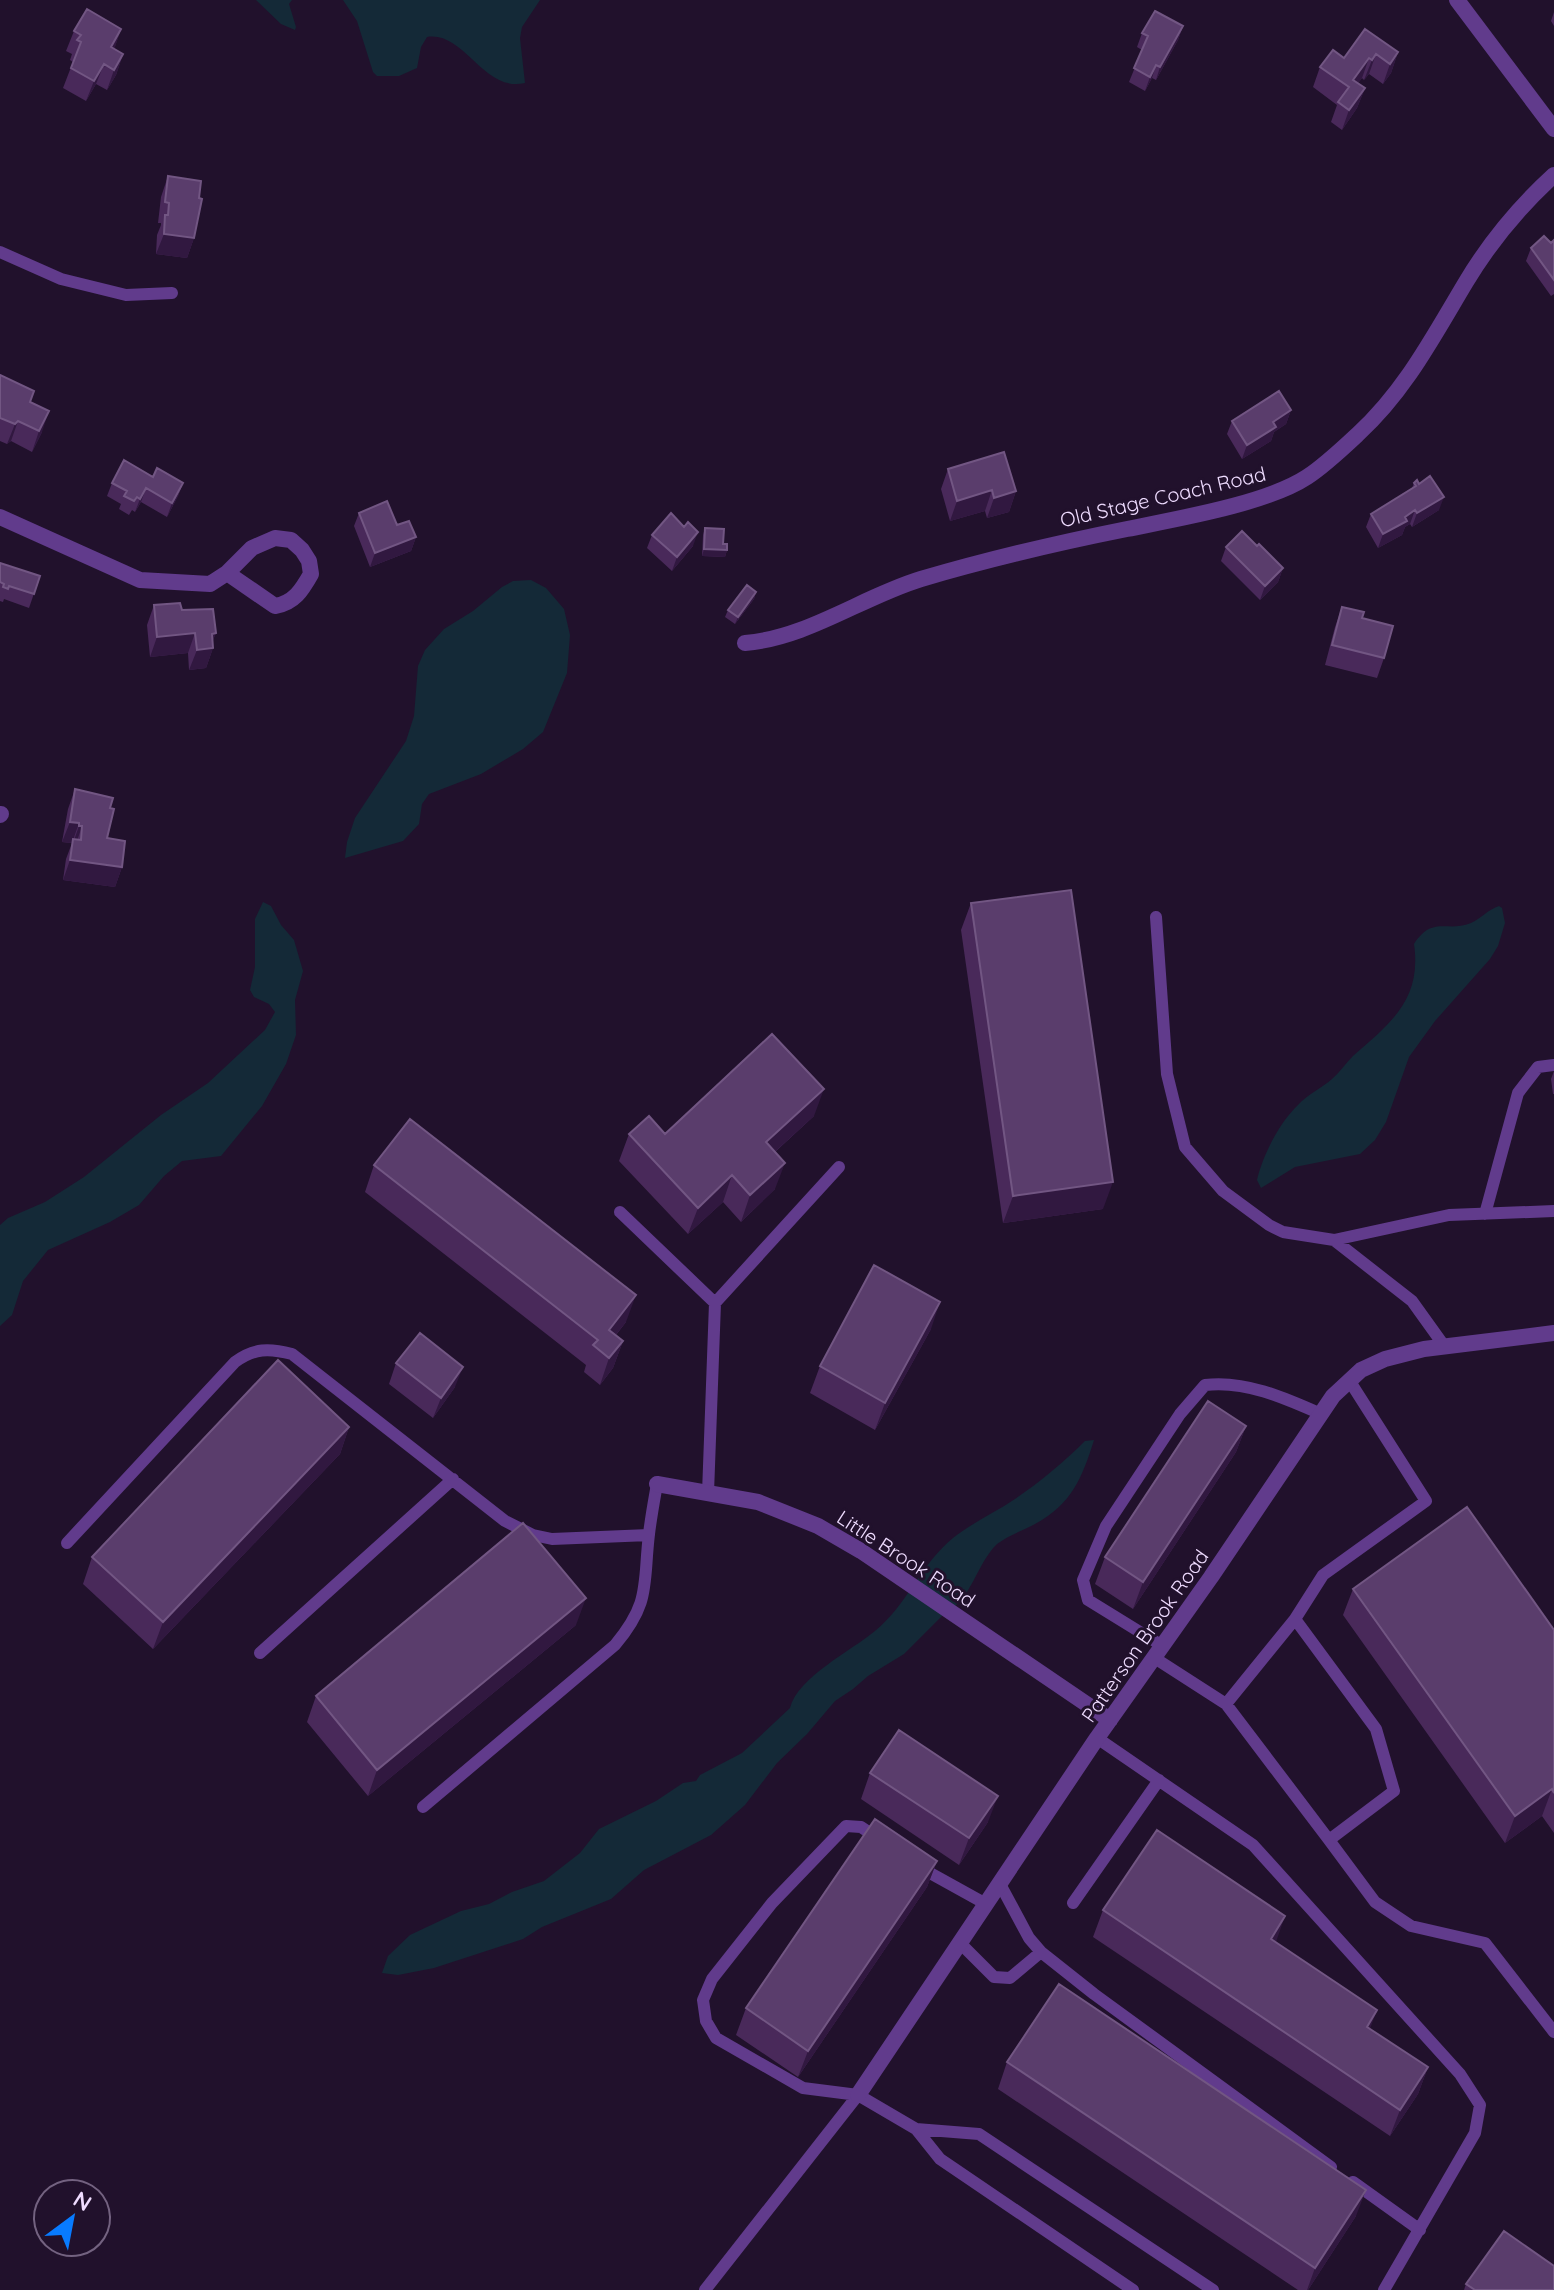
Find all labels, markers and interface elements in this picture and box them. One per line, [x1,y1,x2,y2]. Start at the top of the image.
street label: Old Stage Coach Road [1058,461,1268,532]
street label: Little Brook Road [832,1505,980,1613]
street label: Patterson Brook Road [1076,1545,1214,1727]
north arrow [32,2178,112,2258]
text: N [68,2185,97,2217]

